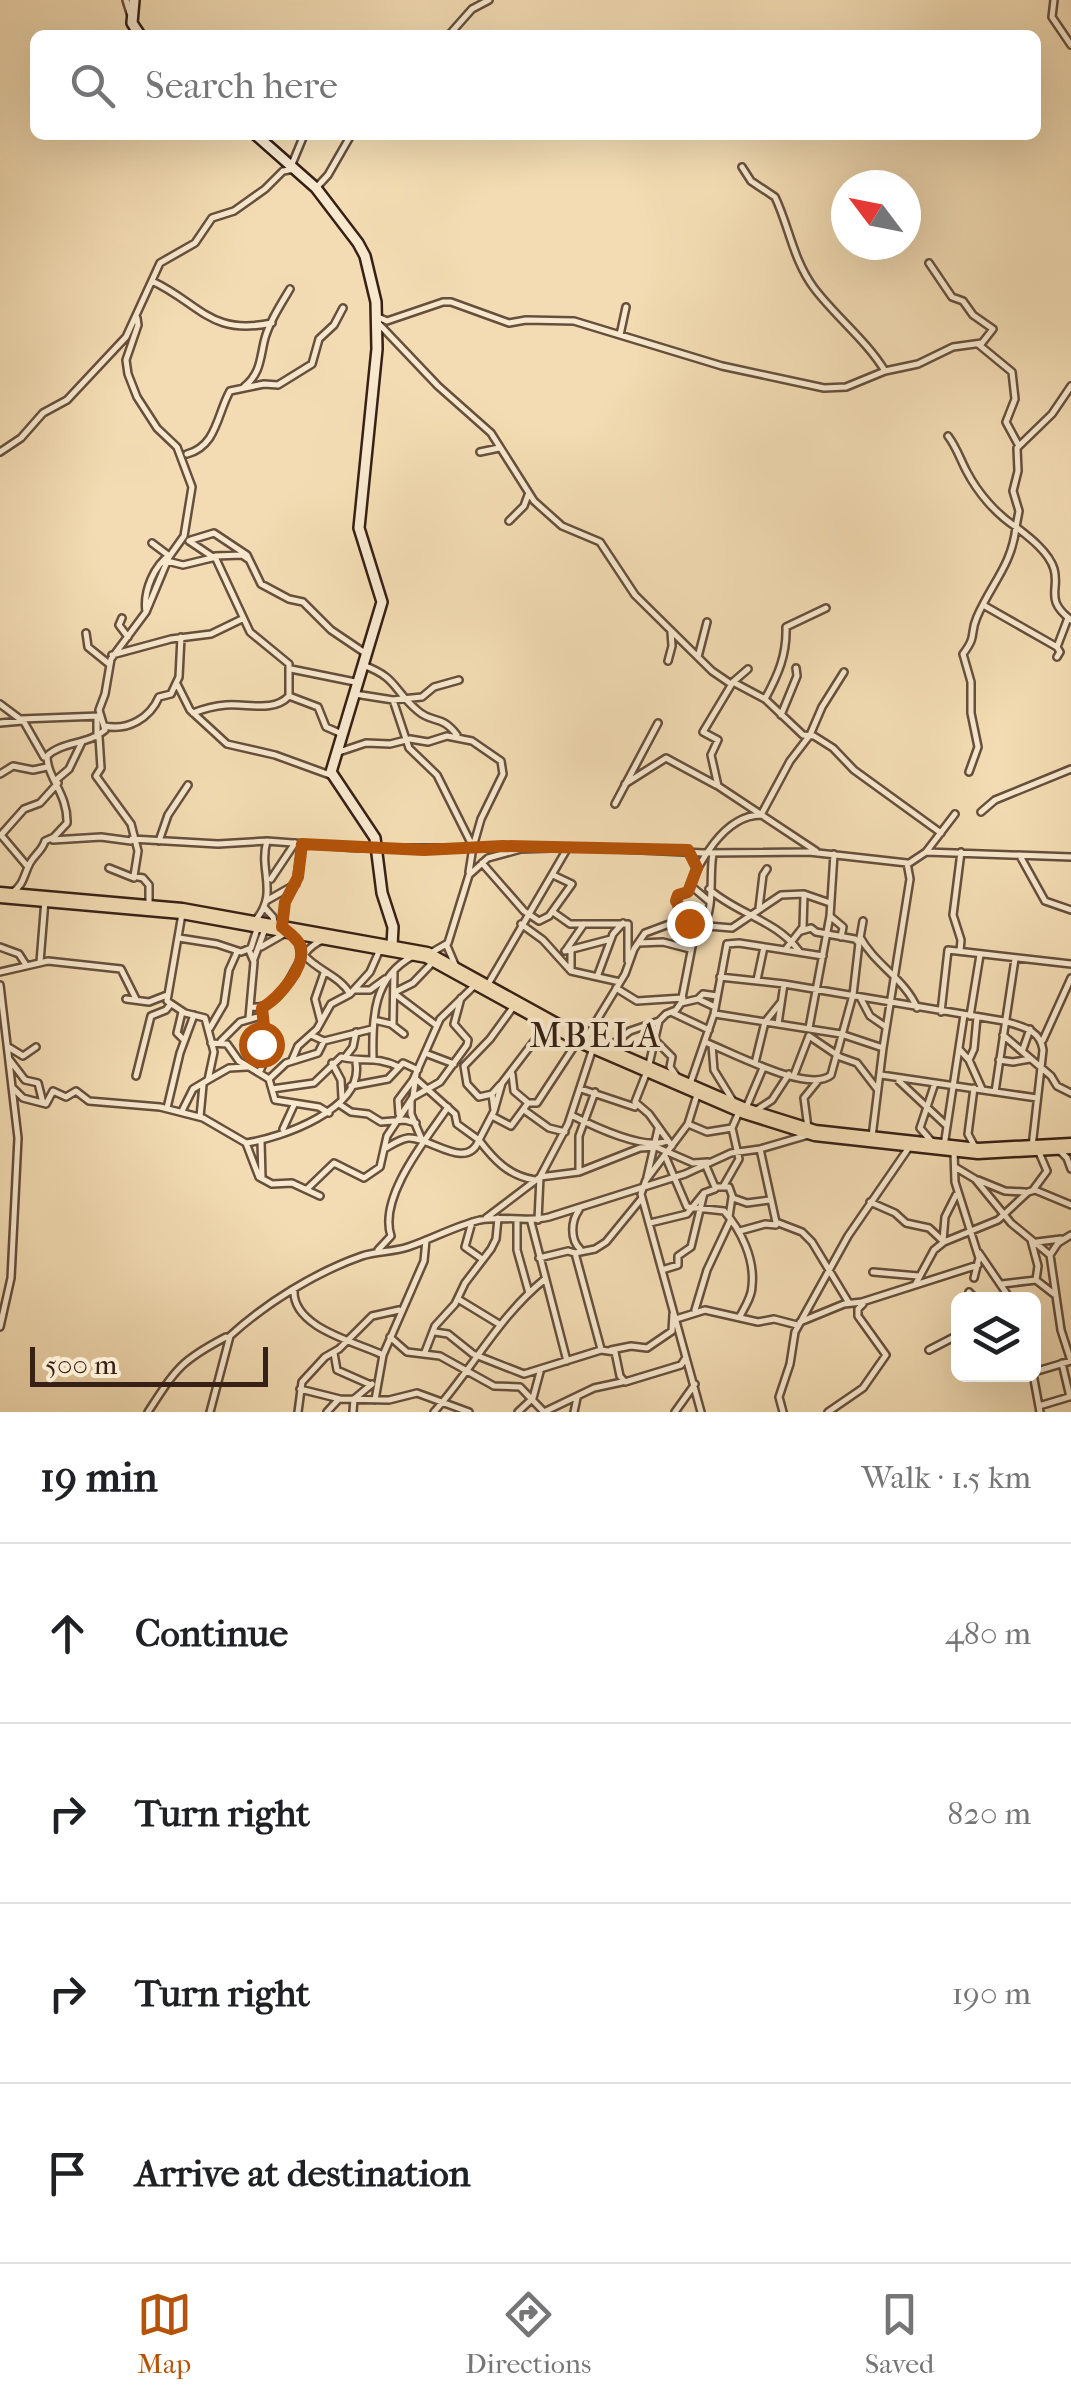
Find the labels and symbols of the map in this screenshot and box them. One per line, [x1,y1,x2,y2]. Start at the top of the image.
north arrow [831,170,921,260]
route end [667,901,713,947]
district label: MBELA [530,1015,662,1056]
route start [239,1022,285,1068]
scale bar [30,1342,268,1386]

